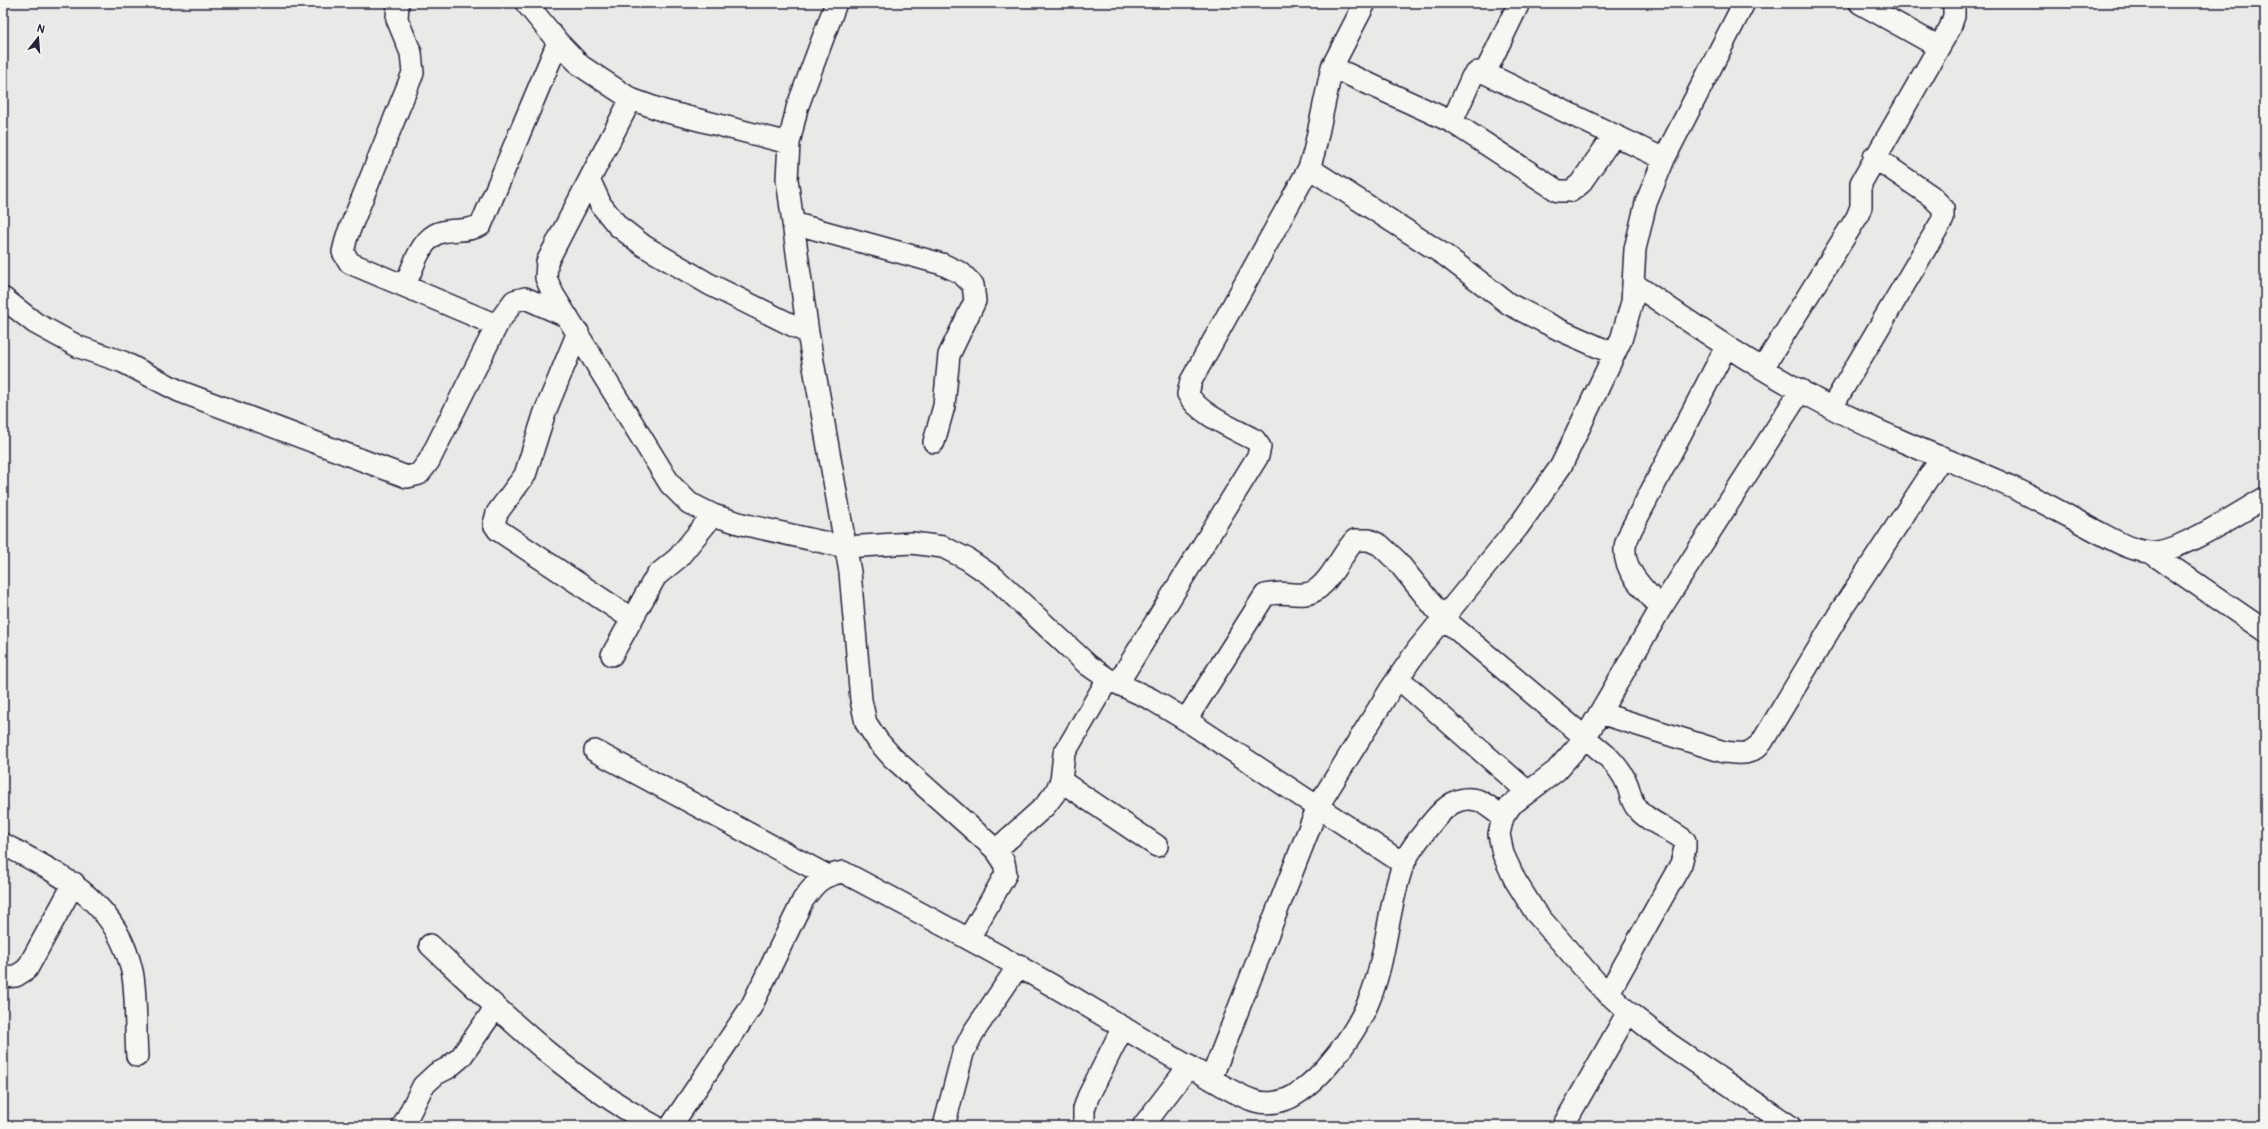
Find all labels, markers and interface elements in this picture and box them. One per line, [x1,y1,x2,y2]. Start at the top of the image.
north arrow [18,18,58,58]
text: N [35,22,47,36]

